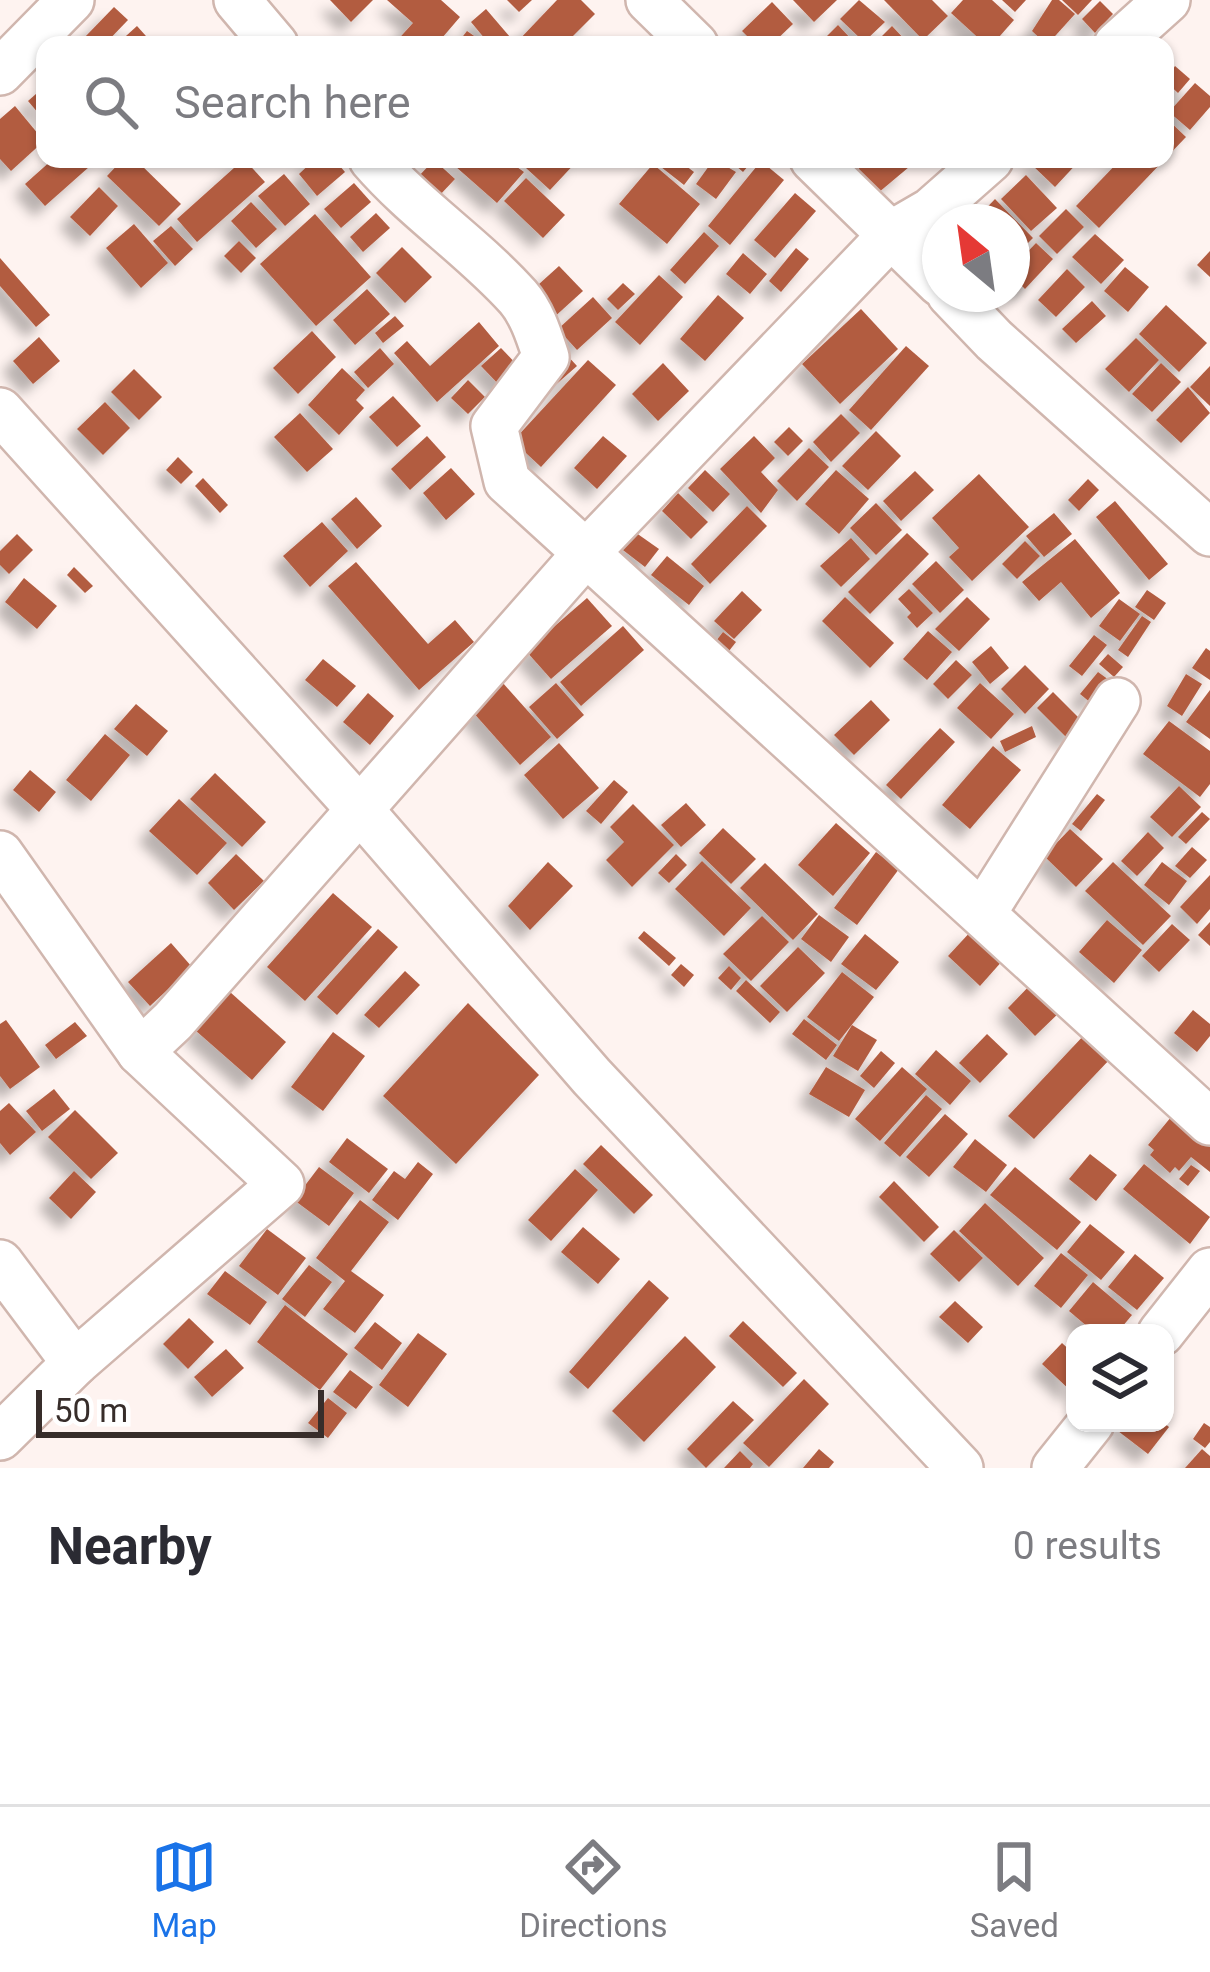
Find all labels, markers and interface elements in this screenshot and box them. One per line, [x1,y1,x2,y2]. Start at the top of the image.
search box [36,36,1174,168]
icon: search [78,69,144,135]
text: Search here [174,76,411,129]
north arrow [922,204,1030,312]
map controls [1066,1324,1174,1432]
button: layers [1066,1324,1174,1432]
scale bar [36,1384,324,1437]
text: 50 m [54,1391,128,1430]
text: Nearby [48,1517,212,1576]
text: 0 results [1013,1523,1162,1569]
tab: Map [151,1834,217,1945]
tab: Directions [519,1834,668,1945]
tab: Saved [970,1834,1059,1945]

